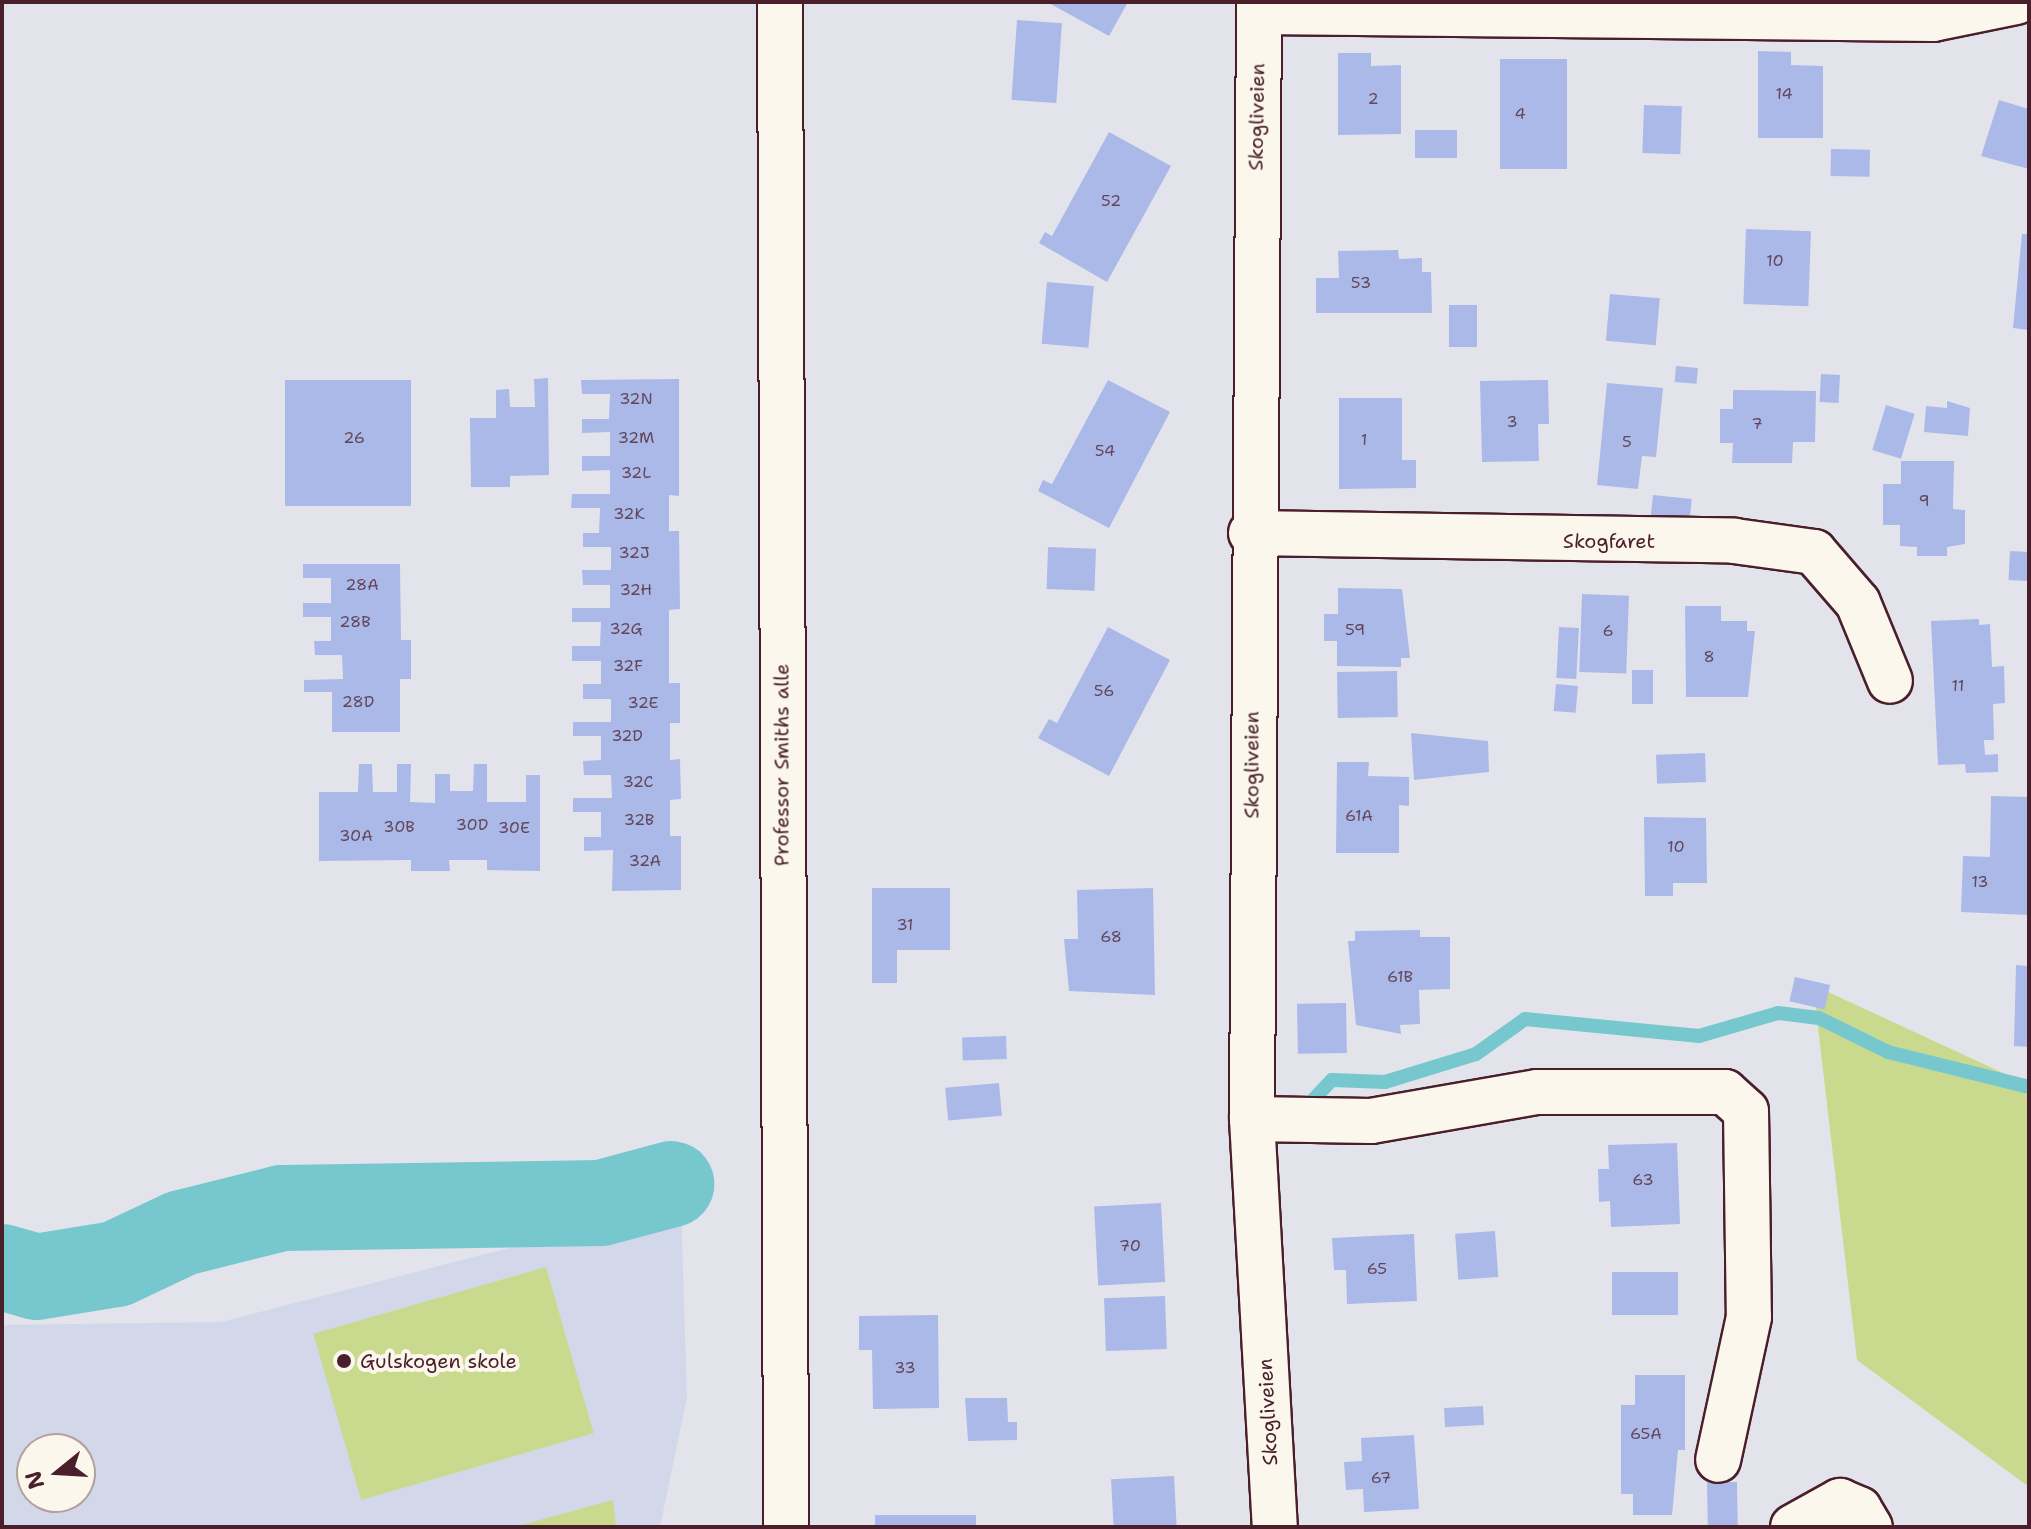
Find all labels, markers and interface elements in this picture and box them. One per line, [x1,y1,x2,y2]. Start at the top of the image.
street label: Skogliveien [1244,63,1270,171]
house number: 14 [1775,84,1793,104]
house number: 2 [1367,89,1379,109]
house number: 4 [1514,104,1526,124]
house number: 52 [1101,191,1121,211]
house number: 10 [1766,251,1784,271]
house number: 53 [1351,273,1371,293]
house number: 32N [619,389,653,409]
house number: 3 [1506,412,1518,432]
house number: 7 [1751,414,1763,434]
house number: 26 [343,428,365,448]
house number: 32M [618,428,654,448]
house number: 1 [1361,430,1367,450]
house number: 5 [1622,432,1632,452]
house number: 54 [1095,441,1115,461]
house number: 32L [621,463,651,483]
house number: 9 [1918,491,1930,511]
house number: 32K [613,504,645,524]
street label: Skogfaret [1563,529,1655,553]
house number: 32J [619,543,649,563]
house number: 28A [345,575,379,595]
house number: 32H [620,580,652,600]
house number: 28B [339,612,371,632]
house number: 32G [610,619,642,639]
house number: 59 [1345,620,1365,640]
house number: 6 [1602,621,1614,641]
house number: 8 [1703,647,1715,667]
house number: 32F [613,656,643,676]
street label: Professor Smiths alle [770,664,794,866]
house number: 11 [1952,676,1964,696]
house number: 56 [1094,681,1114,701]
house number: 28D [342,692,374,712]
house number: 32E [628,693,658,713]
street label: Skogliveien [1240,711,1264,819]
house number: 32D [611,726,643,746]
house number: 32C [623,772,653,792]
house number: 61A [1345,806,1373,826]
house number: 32B [624,810,654,830]
house number: 30D [456,815,488,835]
house number: 30B [383,817,415,837]
house number: 30E [498,818,530,838]
house number: 30A [339,826,373,846]
house number: 10 [1667,837,1685,857]
house number: 32A [629,851,661,871]
house number: 13 [1971,872,1989,892]
house number: 31 [896,915,914,935]
house number: 68 [1100,927,1122,947]
house number: 61B [1387,967,1413,987]
house number: 63 [1632,1170,1654,1190]
house number: 70 [1119,1236,1141,1256]
house number: 65 [1367,1259,1387,1279]
place label: Gulskogen skole [360,1349,517,1373]
marker: Gulskogen skole [335,1352,353,1370]
house number: 33 [894,1358,916,1378]
street label: Skogliveien [1253,1358,1283,1466]
house number: 65A [1630,1424,1662,1444]
north arrow [16,1433,96,1513]
text: N [18,1467,51,1493]
house number: 67 [1371,1468,1391,1488]

